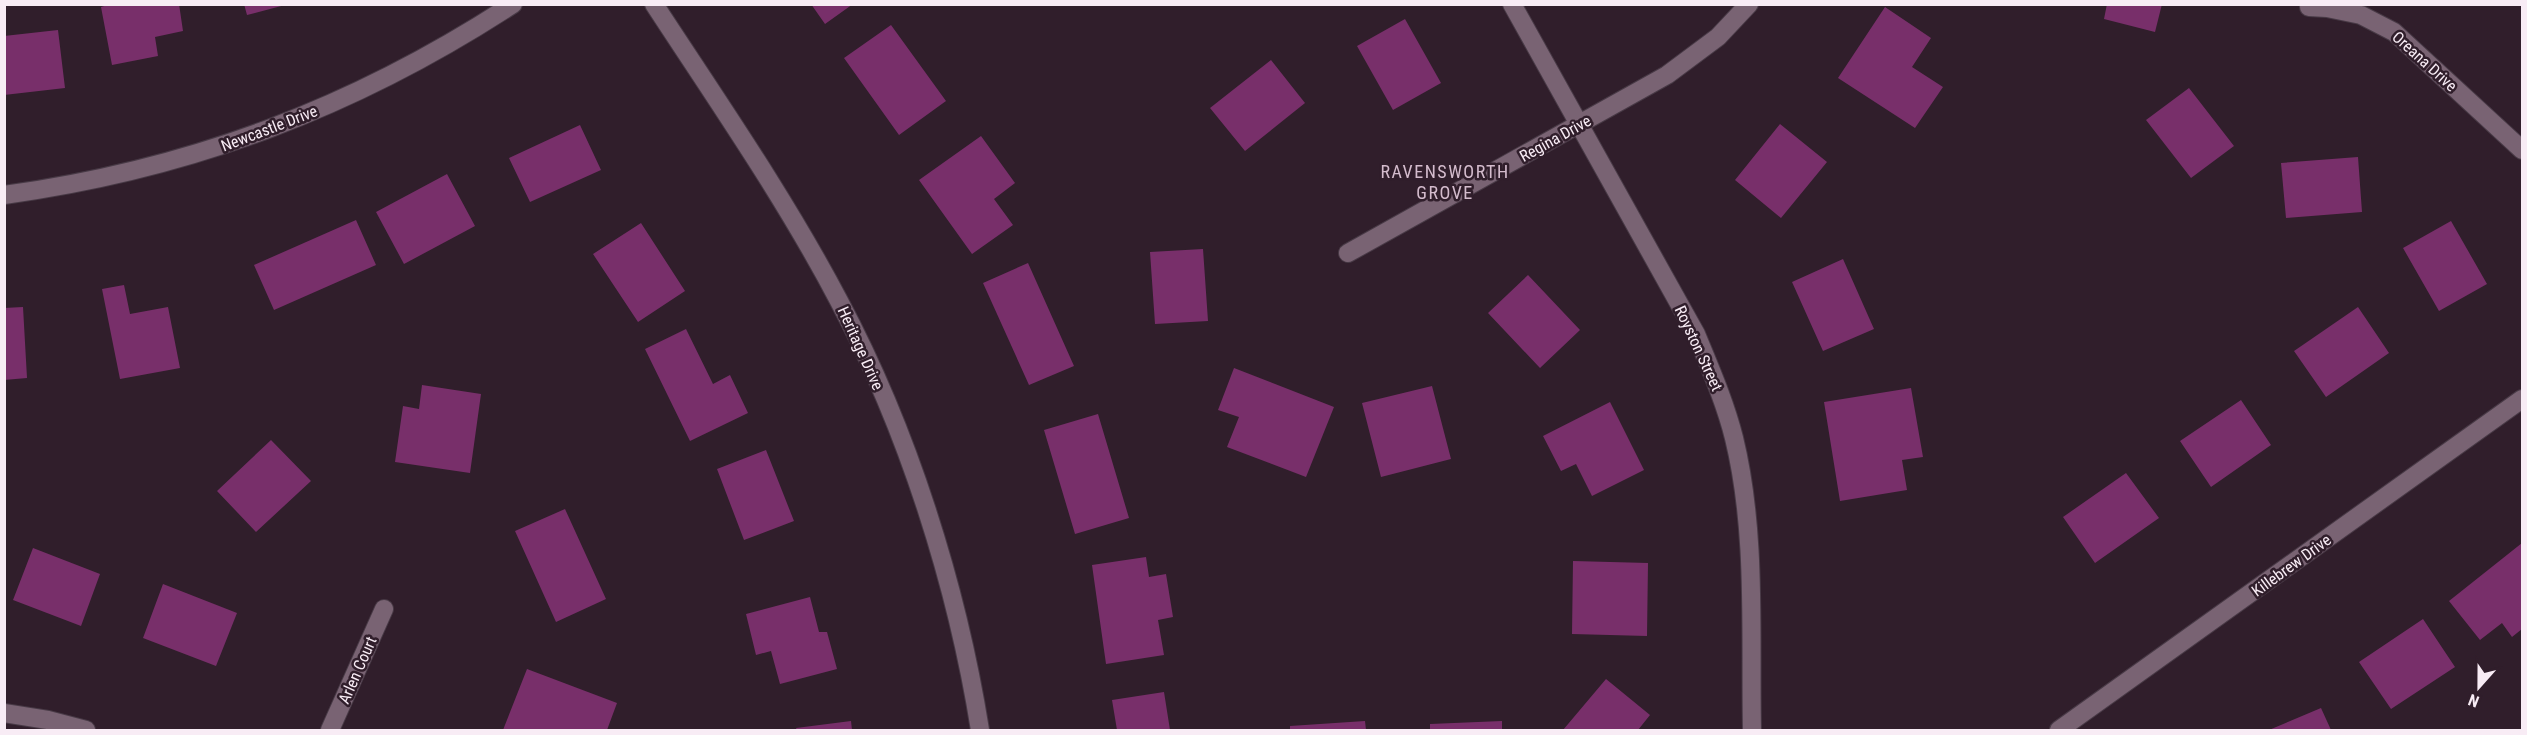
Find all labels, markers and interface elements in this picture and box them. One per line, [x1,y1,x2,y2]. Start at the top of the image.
street label: Oreana Drive [2388,27,2461,95]
street label: Newcastle Drive [218,101,320,156]
street label: Regina Drive [1516,111,1594,166]
district label: RAVENSWORTH GROVE [1380,161,1510,203]
street label: Royston Street [1671,303,1727,394]
street label: Heritage Drive [834,304,887,393]
street label: Killebrew Drive [2248,530,2335,601]
street label: Arlen Court [334,633,381,707]
north arrow [2449,657,2509,717]
text: N [2466,690,2482,711]

